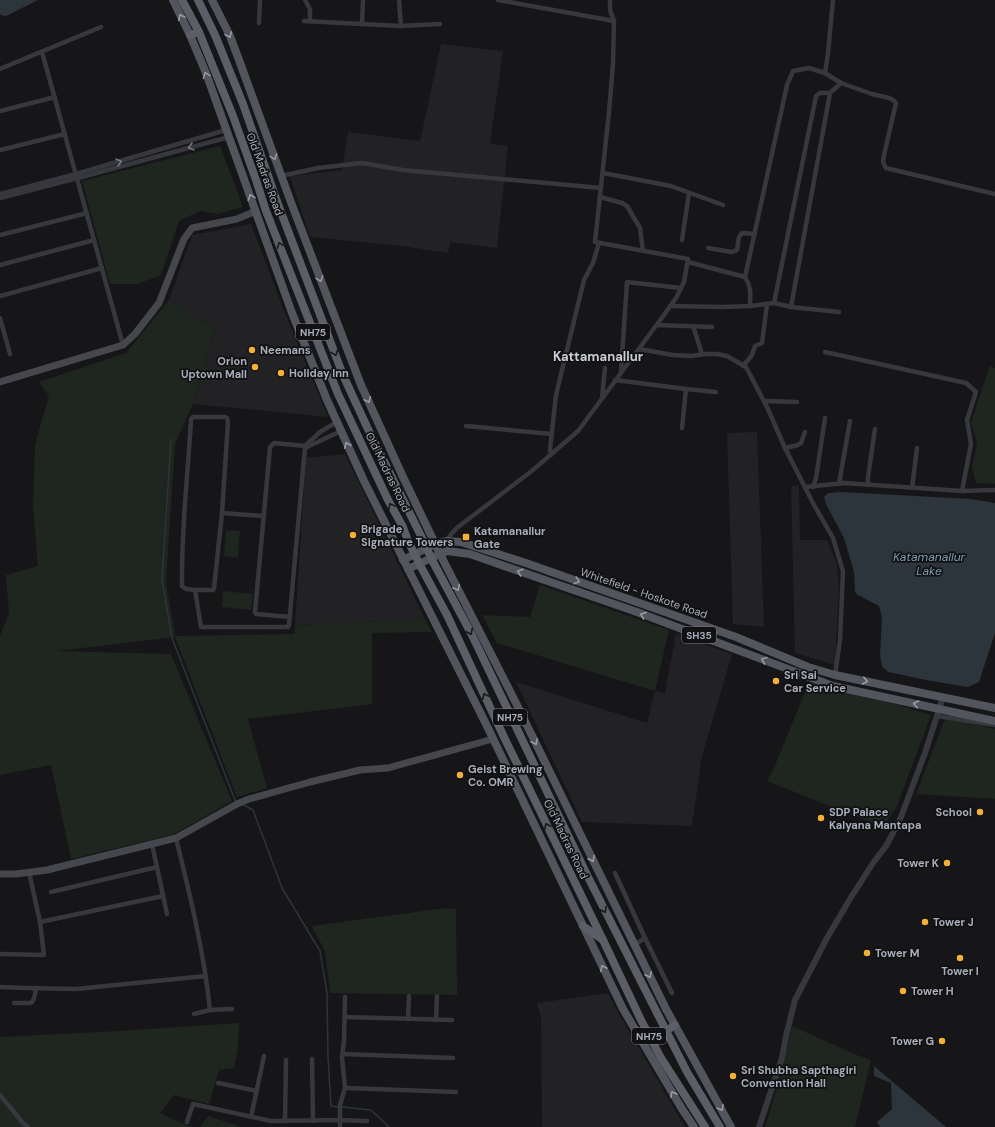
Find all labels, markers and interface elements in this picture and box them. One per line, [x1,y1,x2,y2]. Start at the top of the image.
one-way arrow [179,14,186,22]
one-way arrow [224,31,232,39]
one-way arrow [203,71,211,78]
street label: Old Madras Road [244,131,286,217]
one-way arrow [188,143,195,151]
one-way arrow [270,153,278,160]
one-way arrow [115,158,122,167]
one-way arrow [247,194,255,201]
one-way arrow [276,242,284,249]
one-way arrow [315,275,323,282]
road number: NH75 [296,324,330,340]
place label: Neemans [260,343,311,357]
marker: Neemans [247,345,257,355]
district label: Kattamanallur [553,348,644,365]
one-way arrow [330,349,338,356]
place label: Orion Uptown Mall [181,354,247,381]
marker: Orion Uptown Mall [250,362,260,372]
place label: Holiday Inn [289,366,349,380]
marker: Holiday Inn [276,368,286,378]
one-way arrow [363,396,371,403]
street label: Old Madras Road [363,430,413,514]
one-way arrow [344,442,352,450]
one-way arrow [389,503,396,510]
place label: Brigade Signature Towers [361,522,454,549]
place label: Katamanallur Gate [474,524,546,551]
marker: Brigade Signature Towers [348,530,358,540]
marker: Katamanallur Gate [461,532,471,542]
water label: Katamanallur Lake [893,549,966,579]
street label: Whitefield - Hoskote Road [579,565,710,621]
one-way arrow [516,568,523,576]
one-way arrow [574,577,581,585]
one-way arrow [452,584,460,592]
one-way arrow [639,611,646,619]
one-way arrow [465,627,473,635]
road number: SH35 [682,627,716,643]
one-way arrow [761,657,768,665]
place label: Sri Sai Car Service [784,668,846,695]
marker: Sri Sai Car Service [771,676,781,686]
one-way arrow [862,677,868,685]
one-way arrow [482,693,490,700]
one-way arrow [913,701,919,709]
road number: NH75 [493,709,527,725]
one-way arrow [530,738,538,745]
place label: Geist Brewing Co. OMR [468,762,543,789]
marker: Geist Brewing Co. OMR [455,770,465,780]
street label: Old Madras Road [541,797,591,881]
place label: SDP Palace Kalyana Mantapa [829,805,921,832]
place label: School [936,805,972,819]
marker: School [975,807,985,817]
marker: SDP Palace Kalyana Mantapa [816,813,826,823]
one-way arrow [544,823,552,830]
one-way arrow [588,854,595,862]
place label: Tower K [897,856,939,870]
marker: Tower K [942,858,952,868]
one-way arrow [599,906,607,913]
place label: Tower J [933,915,974,929]
marker: Tower J [920,917,930,927]
place label: Tower M [875,946,919,960]
marker: Tower M [862,948,872,958]
marker: Tower I [955,953,965,963]
place label: Tower I [941,964,979,978]
one-way arrow [600,965,608,972]
one-way arrow [644,971,652,979]
place label: Tower H [911,984,954,998]
marker: Tower H [898,986,908,996]
road number: NH75 [632,1028,666,1044]
place label: Tower G [891,1034,934,1048]
marker: Tower G [937,1036,947,1046]
place label: Sri Shubha Sapthagiri Convention Hall [741,1063,856,1090]
marker: Sri Shubha Sapthagiri Convention Hall [728,1071,738,1081]
one-way arrow [670,1091,677,1098]
one-way arrow [716,1104,723,1112]

